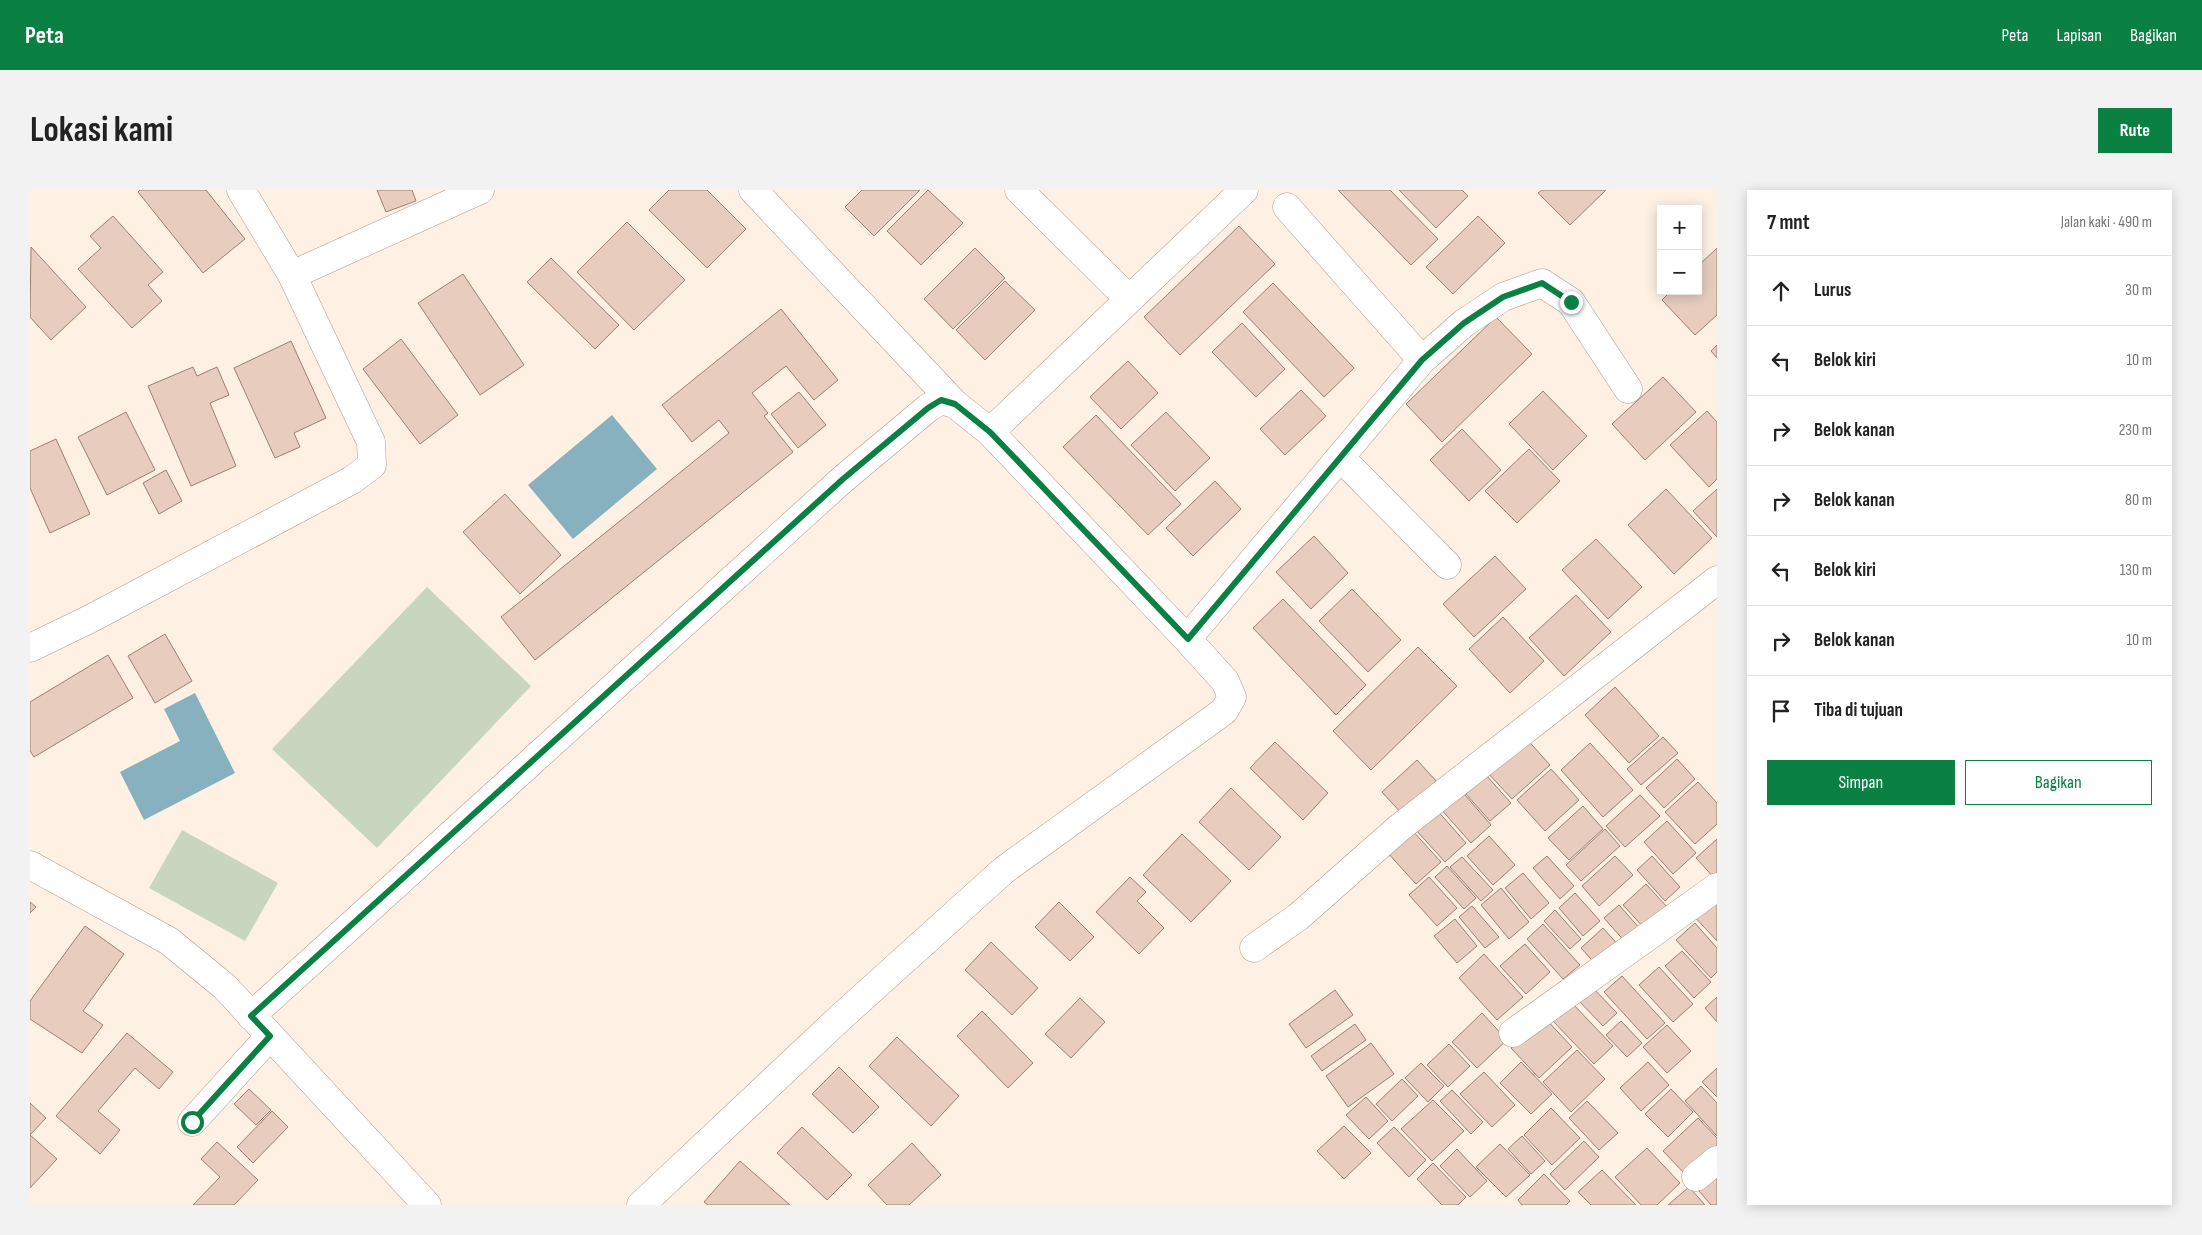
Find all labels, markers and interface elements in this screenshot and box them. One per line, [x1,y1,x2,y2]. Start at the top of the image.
text: Peta [25,21,64,50]
text: Peta [2001,25,2029,46]
text: Lapisan [2057,25,2102,46]
text: Bagikan [2130,25,2177,46]
button: Rute [2098,108,2172,153]
text: Lokasi kami [30,109,173,152]
map controls [1657,205,1702,295]
button: + [1657,205,1702,250]
text: 7 mnt [1767,210,1810,235]
text: Jalan kaki · 490 m [2061,213,2152,232]
button: − [1657,250,1702,295]
icon: ahead [1767,277,1795,305]
text: Lurus [1814,279,1851,302]
text: 30 m [2125,281,2152,300]
route end [1560,291,1583,314]
icon: left [1767,347,1795,375]
text: Belok kiri [1814,349,1876,372]
text: 10 m [2126,351,2152,370]
icon: right [1767,417,1795,445]
text: Belok kanan [1814,419,1895,442]
text: 230 m [2119,421,2152,440]
icon: right [1767,487,1795,515]
text: Belok kanan [1814,489,1895,512]
text: 80 m [2125,491,2152,510]
icon: left [1767,557,1795,585]
text: Belok kiri [1814,559,1876,582]
text: 130 m [2120,561,2152,580]
icon: right [1767,627,1795,655]
text: Belok kanan [1814,629,1895,652]
text: 10 m [2126,631,2152,650]
icon: arrive [1767,697,1795,725]
text: Tiba di tujuan [1814,699,1903,722]
button: Simpan [1767,760,1955,805]
button: Bagikan [1965,760,2152,805]
route start [181,1111,204,1134]

